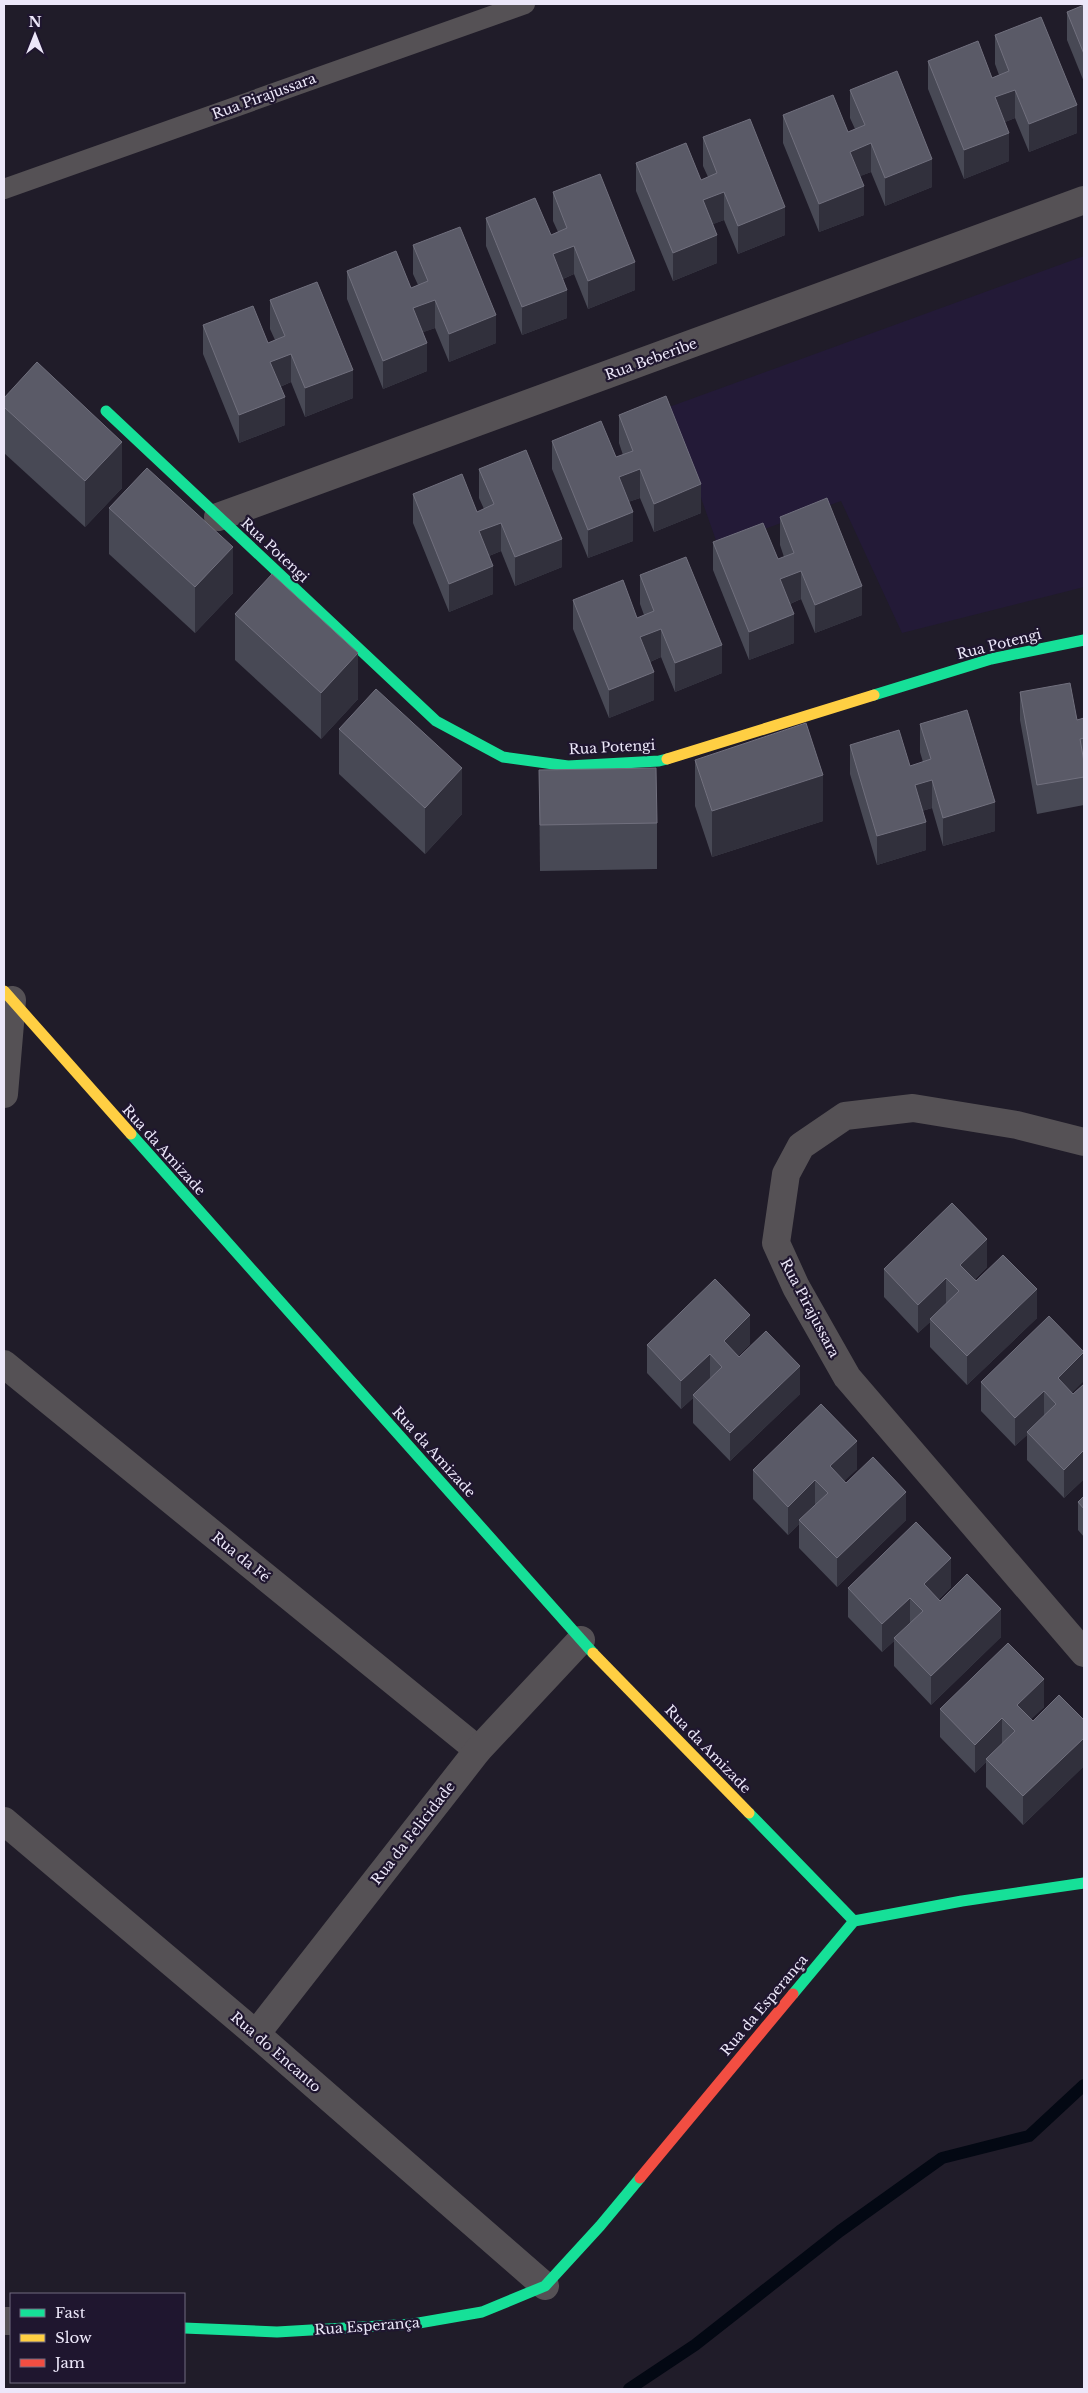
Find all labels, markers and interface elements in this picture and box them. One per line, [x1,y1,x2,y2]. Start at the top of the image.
north arrow [10,10,60,60]
text: N [28,13,42,31]
street label: Rua Pirajussara [210,69,319,123]
street label: Rua Beberibe [603,334,699,384]
street label: Rua Potengi [237,514,313,586]
street label: Rua Potengi [955,625,1043,663]
street label: Rua Potengi [568,736,656,758]
street label: Rua da Amizade [118,1101,210,1199]
street label: Rua Pirajussara [776,1255,844,1361]
street label: Rua da Amizade [388,1403,480,1501]
street label: Rua da Fé [208,1528,274,1586]
street label: Rua da Amizade [661,1701,755,1797]
street label: Rua da Felicidade [367,1778,459,1888]
street label: Rua da Esperança [716,1951,812,2059]
street label: Rua do Encanto [227,2008,325,2096]
legend [10,2293,185,2383]
text: Fast [55,2303,86,2322]
street label: Rua Esperança [314,2313,420,2339]
text: Slow [55,2328,92,2347]
text: Jam [53,2353,85,2372]

